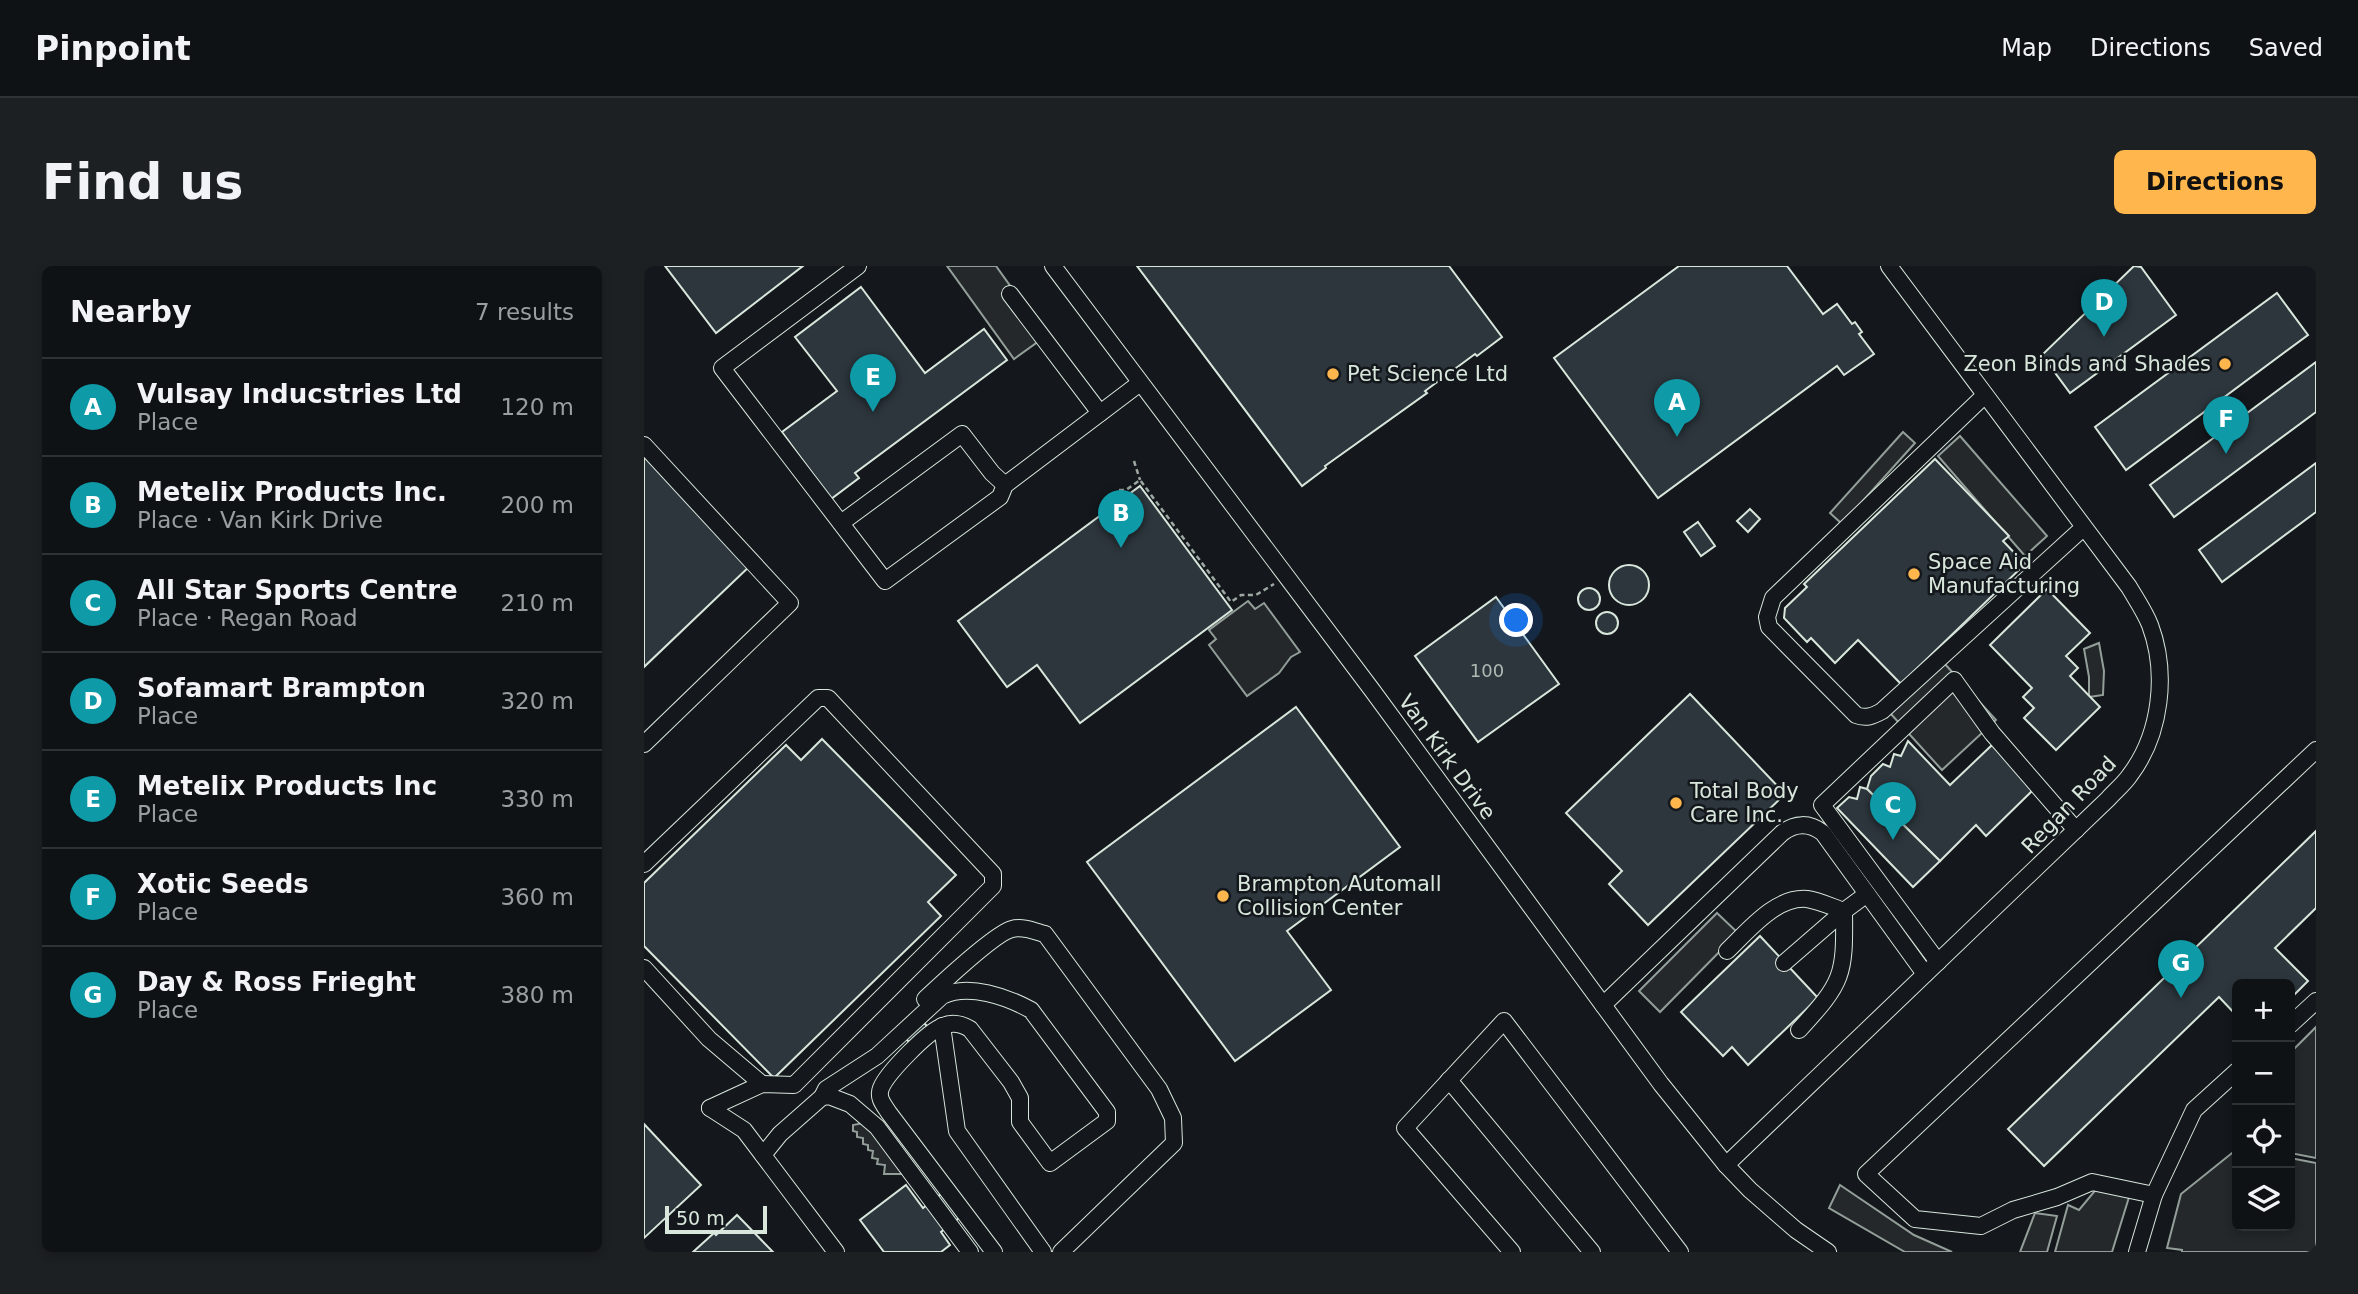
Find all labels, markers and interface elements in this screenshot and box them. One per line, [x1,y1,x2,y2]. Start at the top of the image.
text: Pinpoint [35,29,191,68]
text: Map [2001,34,2052,62]
text: Directions [2090,34,2211,62]
text: Saved [2249,34,2323,62]
button: Directions [2114,150,2316,214]
text: Find us [42,154,243,211]
pin: D [2081,279,2127,337]
text: Nearby [70,294,192,329]
text: 7 results [475,299,574,325]
place label: Zeon Binds and Shades [1963,352,2211,376]
pin: E [850,354,896,412]
marker: Zeon Binds and Shades [2217,356,2233,372]
place label: Pet Science Ltd [1347,362,1508,386]
marker: Pet Science Ltd [1325,366,1341,382]
text: Vulsay Inducstries Ltd [137,379,462,409]
pin: A [1654,379,1700,437]
text: A [84,394,102,420]
text: 120 m [500,394,574,420]
pin: F [2203,396,2249,454]
text: Place [137,409,198,435]
text: Metelix Products Inc. [137,477,447,507]
pin: B [1098,490,1144,548]
text: B [84,492,102,518]
text: 200 m [500,492,574,518]
text: Place · Van Kirk Drive [137,507,383,533]
place label: Space Aid Manufacturing [1928,550,2080,598]
marker: Space Aid Manufacturing [1906,566,1922,582]
text: All Star Sports Centre [137,575,458,605]
text: C [85,590,101,616]
text: 210 m [500,590,574,616]
your location [1499,603,1533,637]
text: Place · Regan Road [137,605,357,631]
house number: 100 [1470,660,1504,681]
text: Sofamart Brampton [137,673,426,703]
text: D [83,688,103,714]
text: 320 m [500,688,574,714]
street label: Van Kirk Drive [1394,690,1500,824]
text: Place [137,703,198,729]
street label: Regan Road [2017,752,2121,858]
text: Metelix Products Inc [137,771,437,801]
place label: Total Body Care Inc. [1689,779,1799,827]
pin: C [1870,782,1916,840]
text: E [85,786,101,812]
text: 330 m [500,786,574,812]
marker: Total Body Care Inc. [1668,795,1684,811]
text: Place [137,801,198,827]
text: Xotic Seeds [137,869,309,899]
place label: Brampton Automall Collision Center [1237,872,1442,920]
text: F [85,884,101,910]
text: 360 m [500,884,574,910]
marker: Brampton Automall Collision Center [1215,888,1231,904]
text: Place [137,899,198,925]
pin: G [2158,940,2204,998]
text: Day & Ross Frieght [137,967,416,997]
map controls [2232,979,2295,1231]
button: + [2232,979,2295,1042]
text: G [84,982,102,1008]
text: 380 m [500,982,574,1008]
text: Place [137,997,198,1023]
button: − [2232,1042,2295,1105]
button: locate [2232,1105,2295,1168]
button: layers [2232,1168,2295,1231]
scale bar [665,1203,766,1235]
text: 50 m [676,1207,725,1229]

